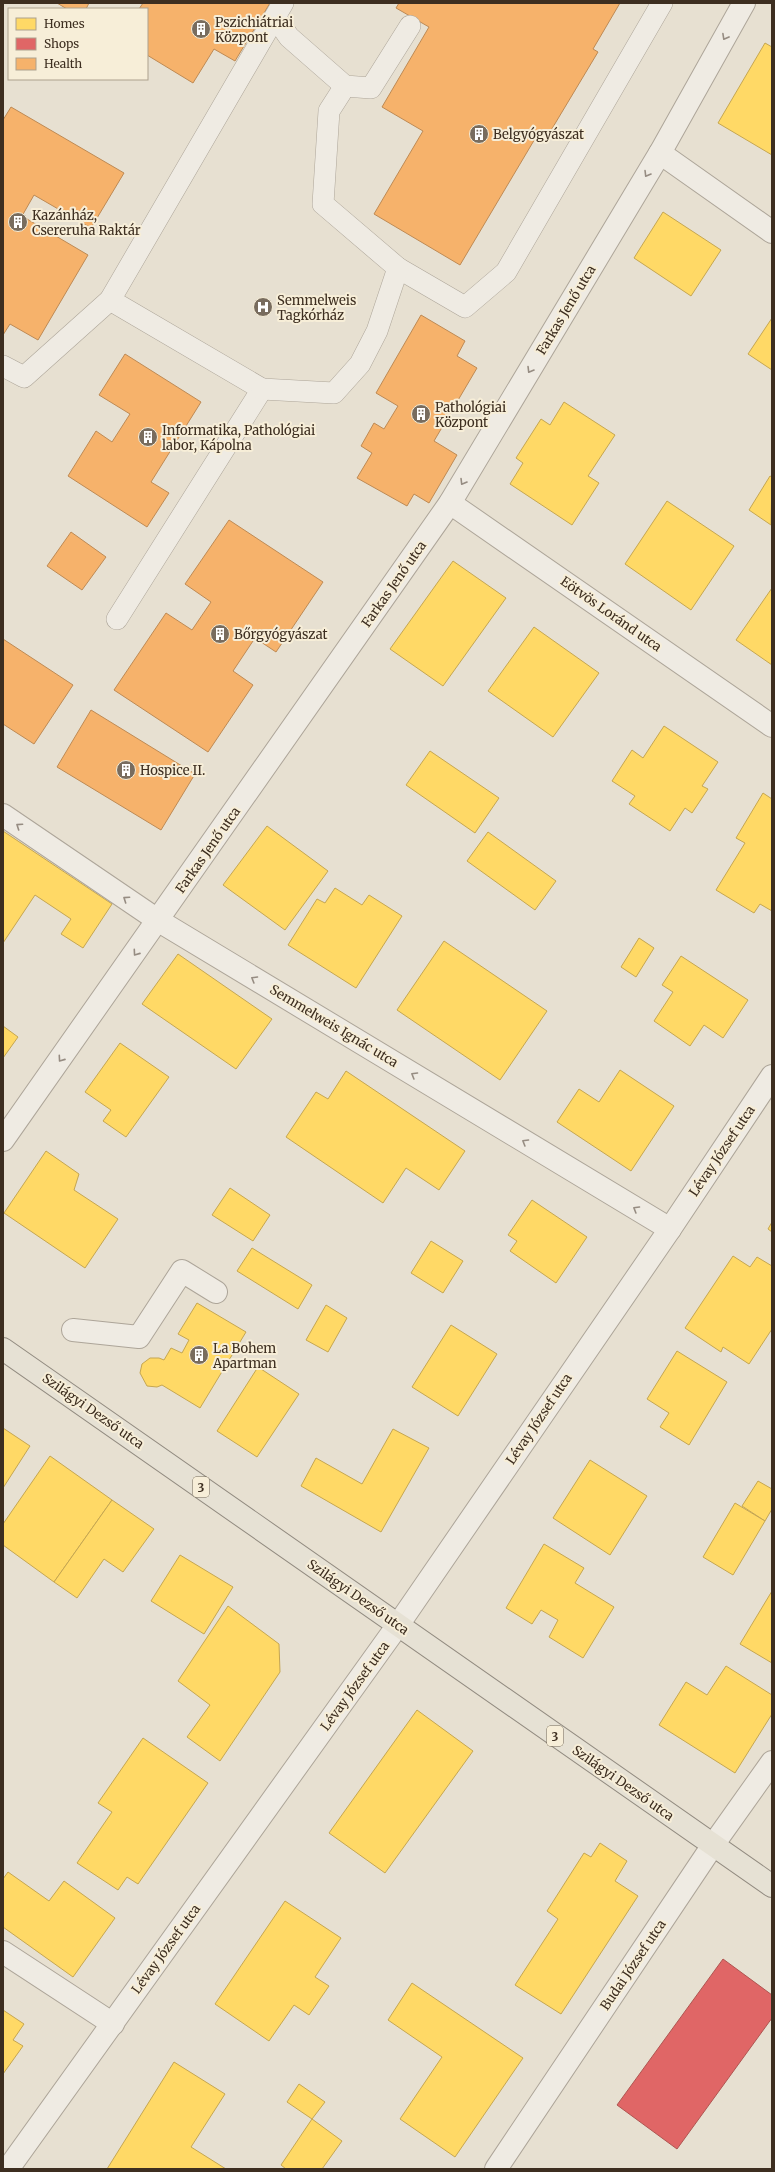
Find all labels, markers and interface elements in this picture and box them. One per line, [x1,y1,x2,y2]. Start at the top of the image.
legend [8,8,148,80]
place label: Pszichiátriai Központ [215,14,293,46]
text: Homes [44,16,85,31]
building icon: Pszichiátriai Központ [190,18,212,40]
one-way arrow [722,33,729,40]
text: Shops [44,36,79,51]
text: Health [44,56,82,71]
building icon: Belgyógyászat [468,123,490,145]
place label: Belgyógyászat [493,126,584,143]
one-way arrow [644,170,651,177]
place label: Kazánház, Csereruha Raktár [32,207,141,239]
building icon: Kazánház, Csereruha Raktár [7,211,29,233]
street label: Farkas Jenő utca [533,262,599,358]
place label: Semmelweis Tagkórház [277,292,356,324]
hospital icon: Semmelweis Tagkórház [252,296,274,318]
one-way arrow [527,366,534,373]
place label: Pathológiai Központ [435,399,506,431]
building icon: Pathológiai Központ [410,403,432,425]
place label: Informatika, Pathológiai labor, Kápolna [162,422,315,454]
building icon: Informatika, Pathológiai labor, Kápolna [137,426,159,448]
one-way arrow [461,478,468,485]
street label: Farkas Jenő utca [358,538,430,630]
street label: Eötvös Loránd utca [557,573,665,655]
building icon: Bőrgyógyászat [209,623,231,645]
place label: Bőrgyógyászat [234,626,328,643]
building icon: Hospice II. [115,759,137,781]
place label: Hospice II. [140,762,205,779]
street label: Farkas Jenő utca [172,804,244,896]
one-way arrow [16,823,23,831]
one-way arrow [124,897,131,904]
one-way arrow [134,948,141,955]
one-way arrow [251,976,258,983]
street label: Semmelweis Ignác utca [267,981,401,1071]
one-way arrow [59,1054,66,1061]
one-way arrow [411,1072,418,1079]
street label: Lévay József utca [685,1102,759,1200]
one-way arrow [522,1139,529,1146]
one-way arrow [633,1206,640,1214]
place label: La Bohem Apartman [212,1340,277,1372]
building icon: La Bohem Apartman [188,1344,210,1366]
street label: Szilágyi Dezső utca [39,1370,147,1452]
street label: Lévay József utca [502,1370,576,1468]
road number: 3 [193,1477,209,1497]
street label: Szilágyi Dezső utca [304,1556,412,1638]
street label: Lévay József utca [317,1638,393,1734]
road number: 3 [547,1726,563,1746]
street label: Szilágyi Dezső utca [569,1742,677,1824]
street label: Lévay József utca [128,1901,204,1997]
street label: Budai József utca [596,1916,670,2014]

